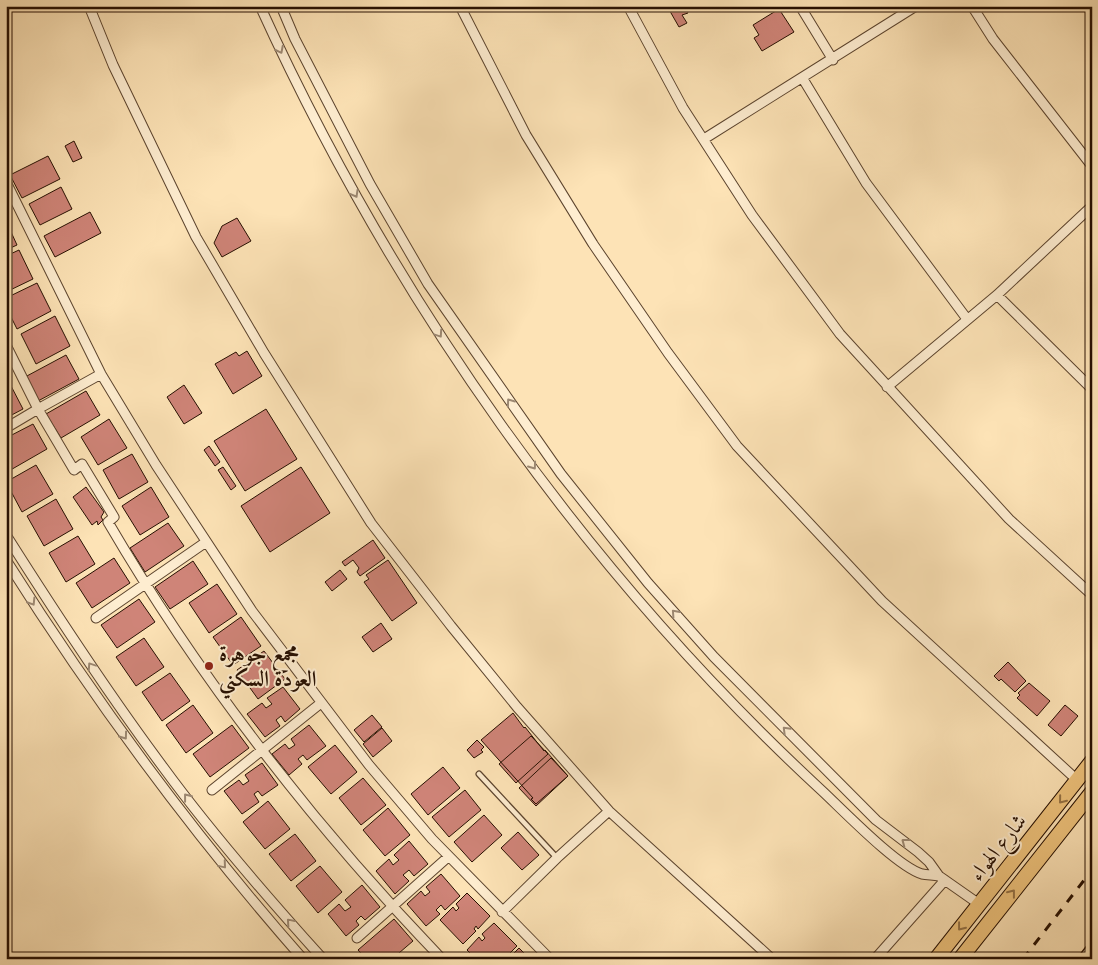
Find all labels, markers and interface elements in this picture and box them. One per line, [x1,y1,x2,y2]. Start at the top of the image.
one-way arrow [274,45,284,54]
one-way arrow [349,189,359,198]
one-way arrow [433,328,442,337]
one-way arrow [507,398,516,408]
one-way arrow [527,460,536,470]
one-way arrow [26,596,36,605]
one-way arrow [671,609,680,618]
place label: مجمع جوهرة العودة السكني [219,639,317,699]
marker: مجمع جوهرة العودة السكني [203,660,215,672]
one-way arrow [88,662,97,672]
one-way arrow [783,727,792,736]
one-way arrow [118,730,127,740]
one-way arrow [184,794,192,803]
one-way arrow [1058,794,1067,803]
street label: شارع الهواء [962,808,1036,890]
one-way arrow [902,839,911,847]
one-way arrow [217,859,226,868]
one-way arrow [1006,890,1014,899]
one-way arrow [287,919,296,928]
one-way arrow [958,921,966,930]

